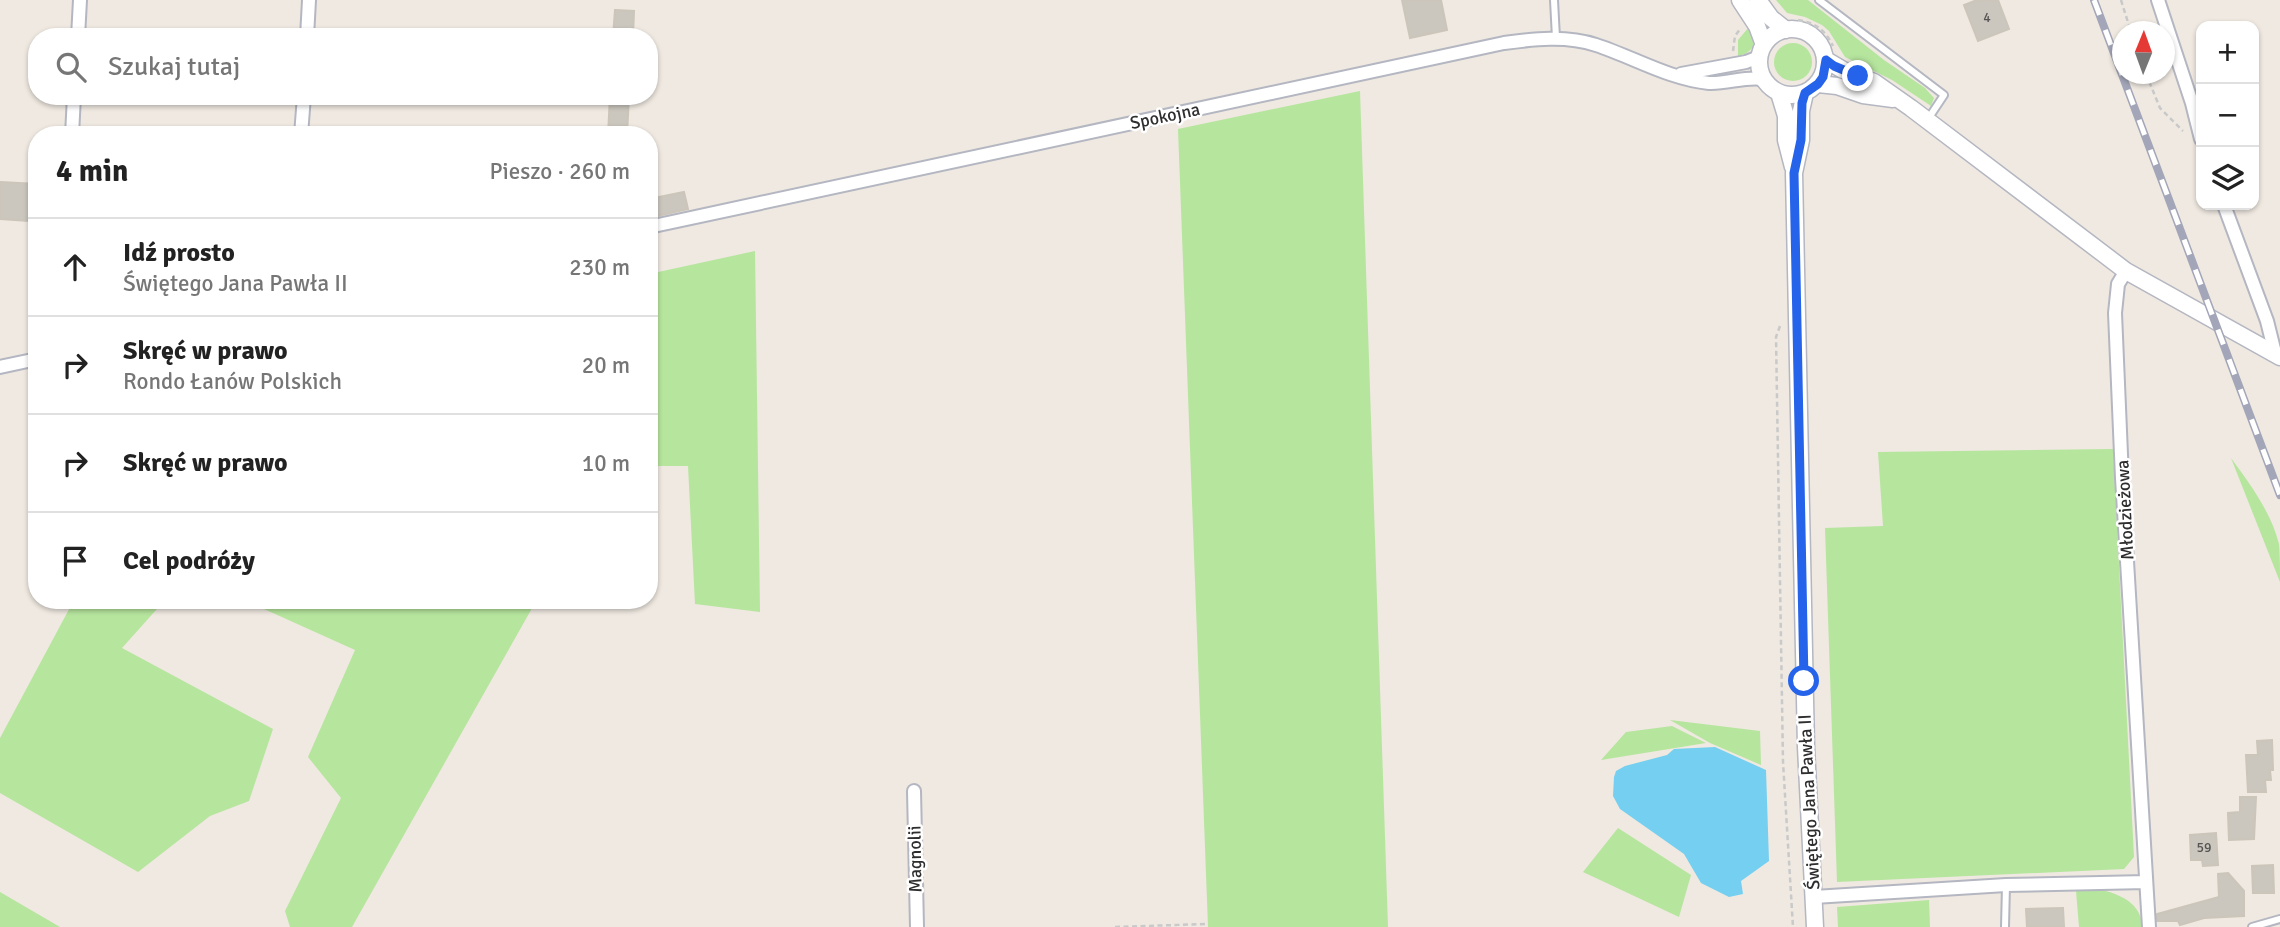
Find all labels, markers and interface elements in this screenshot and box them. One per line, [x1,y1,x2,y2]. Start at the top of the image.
house number: 4 [1983,9,1991,26]
north arrow [2112,21,2175,84]
map controls [2196,21,2259,210]
button: + [2196,21,2259,84]
search box [28,28,658,105]
icon: search [52,48,90,86]
text: Szukaj tutaj [108,51,240,83]
route end [1842,60,1873,91]
button: − [2196,84,2259,147]
street label: Spokojna [1128,98,1202,134]
button: layers [2196,147,2259,210]
text: 4 min [56,153,128,190]
text: Pieszo · 260 m [489,157,630,186]
text: Idź prosto [123,237,235,269]
icon: ahead [56,248,94,286]
text: 230 m [569,253,630,282]
text: Świętego Jana Pawła II [123,269,348,298]
text: Skręć w prawo [123,335,288,367]
icon: right [56,346,94,384]
text: 20 m [582,351,630,380]
text: Rondo Łanów Polskich [123,367,342,396]
icon: right [56,444,94,482]
text: Skręć w prawo [123,447,288,479]
text: 10 m [582,449,630,478]
street label: Młodzieżowa [2111,459,2139,561]
icon: arrive [56,542,94,580]
text: Cel podróży [123,545,255,577]
route start [1788,665,1819,696]
street label: Świętego Jana Pawła II [1793,714,1825,890]
street label: Magnolii [903,825,927,893]
house number: 59 [2196,839,2212,856]

